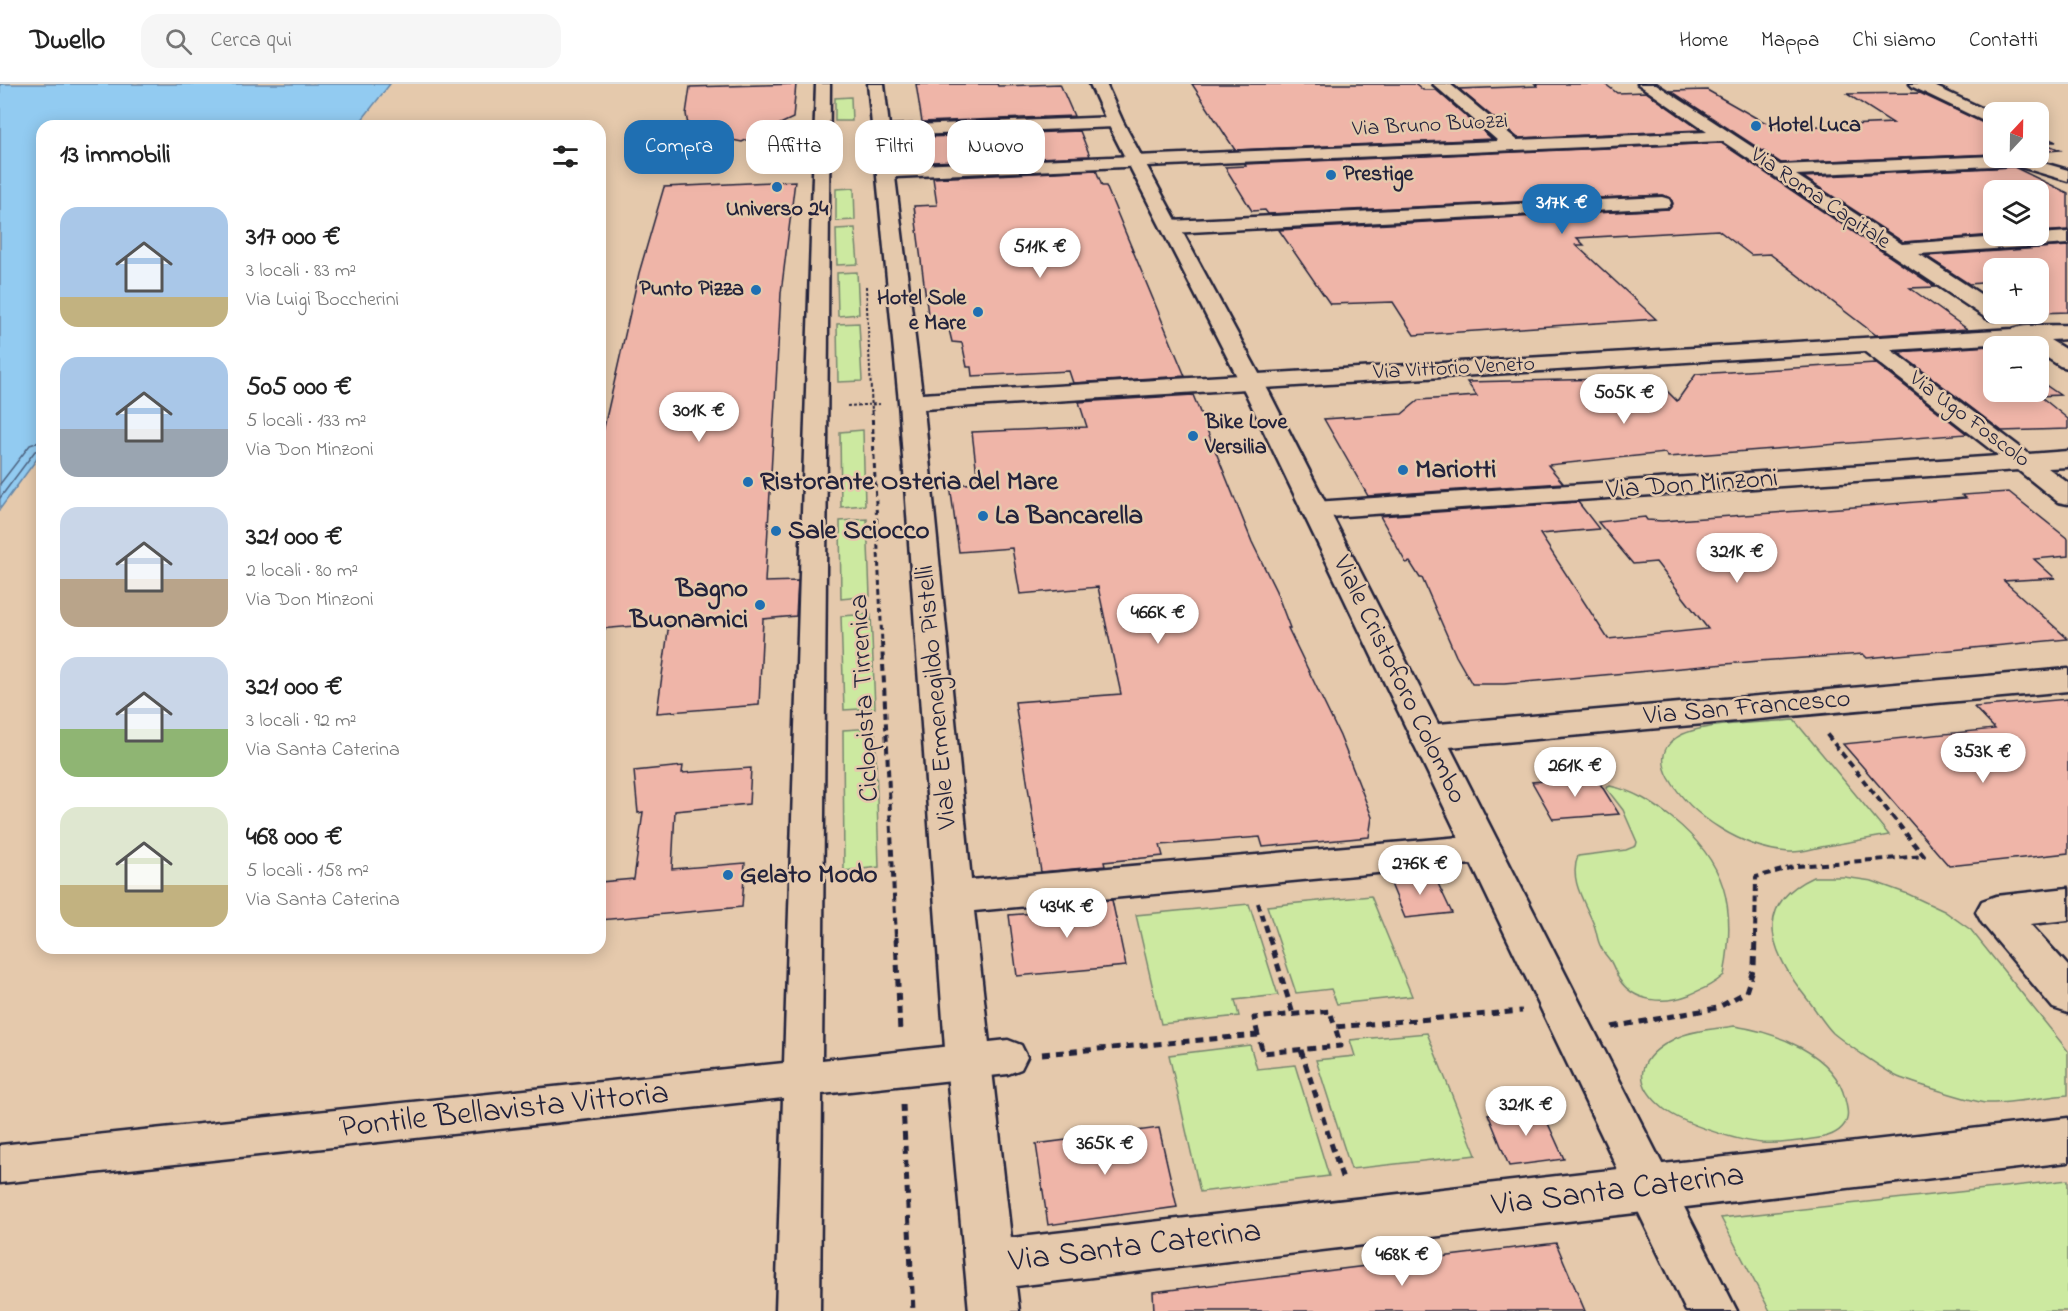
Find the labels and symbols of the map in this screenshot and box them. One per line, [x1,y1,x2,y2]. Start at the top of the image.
north arrow [1983,102,2049,168]
street label: Via Bruno Buozzi [1350,106,1509,146]
place label: Hotel Luca [1768,110,1861,142]
marker: Hotel Luca [1749,119,1763,133]
street label: Via Roma Capitale [1742,139,1897,258]
place label: Prestige [1343,159,1415,192]
marker: Prestige [1324,168,1338,182]
marker: Universo 24 [770,180,784,194]
pin: 317K € [1513,184,1611,235]
place label: Universo 24 [726,194,829,226]
pin: 511K € [991,228,1089,279]
place label: Punto Pizza [639,274,744,306]
marker: Punto Pizza [749,283,763,297]
place label: Hotel Sole e Mare [877,283,967,340]
marker: Hotel Sole e Mare [971,305,985,319]
street label: Via Vittorio Veneto [1371,349,1536,389]
street label: Via Ugo Foscolo [1900,363,2036,477]
pin: 505K € [1575,374,1673,425]
pin: 301K € [650,392,748,443]
place label: Bike Love Versilia [1204,407,1288,464]
marker: Bike Love Versilia [1186,429,1200,443]
place label: Mariotti [1415,451,1496,490]
street label: Via Don Minzoni [1604,460,1779,511]
place label: Ristorante Osteria del Mare [760,463,1059,502]
marker: Mariotti [1396,463,1410,477]
marker: Ristorante Osteria del Mare [741,475,755,489]
place label: La Bancarella [995,497,1143,536]
marker: La Bancarella [976,509,990,523]
place label: Sale Sciocco [788,512,930,551]
marker: Sale Sciocco [769,524,783,538]
pin: 321K € [1688,533,1786,584]
street label: Viale Cristoforo Colombo [1321,548,1476,811]
street label: Viale Ermenegildo Pistelli [906,563,968,832]
place label: Bagno Buonamici [628,570,748,640]
street label: Ciclopista Tirrenica [840,593,890,803]
pin: 466K € [1109,594,1207,645]
marker: Bagno Buonamici [753,598,767,612]
street label: Via San Francesco [1641,680,1852,737]
pin: 353K € [1934,733,2032,784]
pin: 261K € [1526,747,1624,798]
pin: 276K € [1371,845,1469,896]
place label: Gelato Modo [740,856,878,895]
marker: Gelato Modo [721,868,735,882]
pin: 434K € [1018,888,1116,939]
street label: Pontile Bellavista Vittoria [337,1070,671,1152]
pin: 321K € [1477,1086,1575,1137]
pin: 365K € [1056,1125,1154,1176]
street label: Via Santa Caterina [1488,1152,1747,1230]
street label: Via Santa Caterina [1005,1208,1264,1286]
pin: 468K € [1353,1236,1451,1287]

